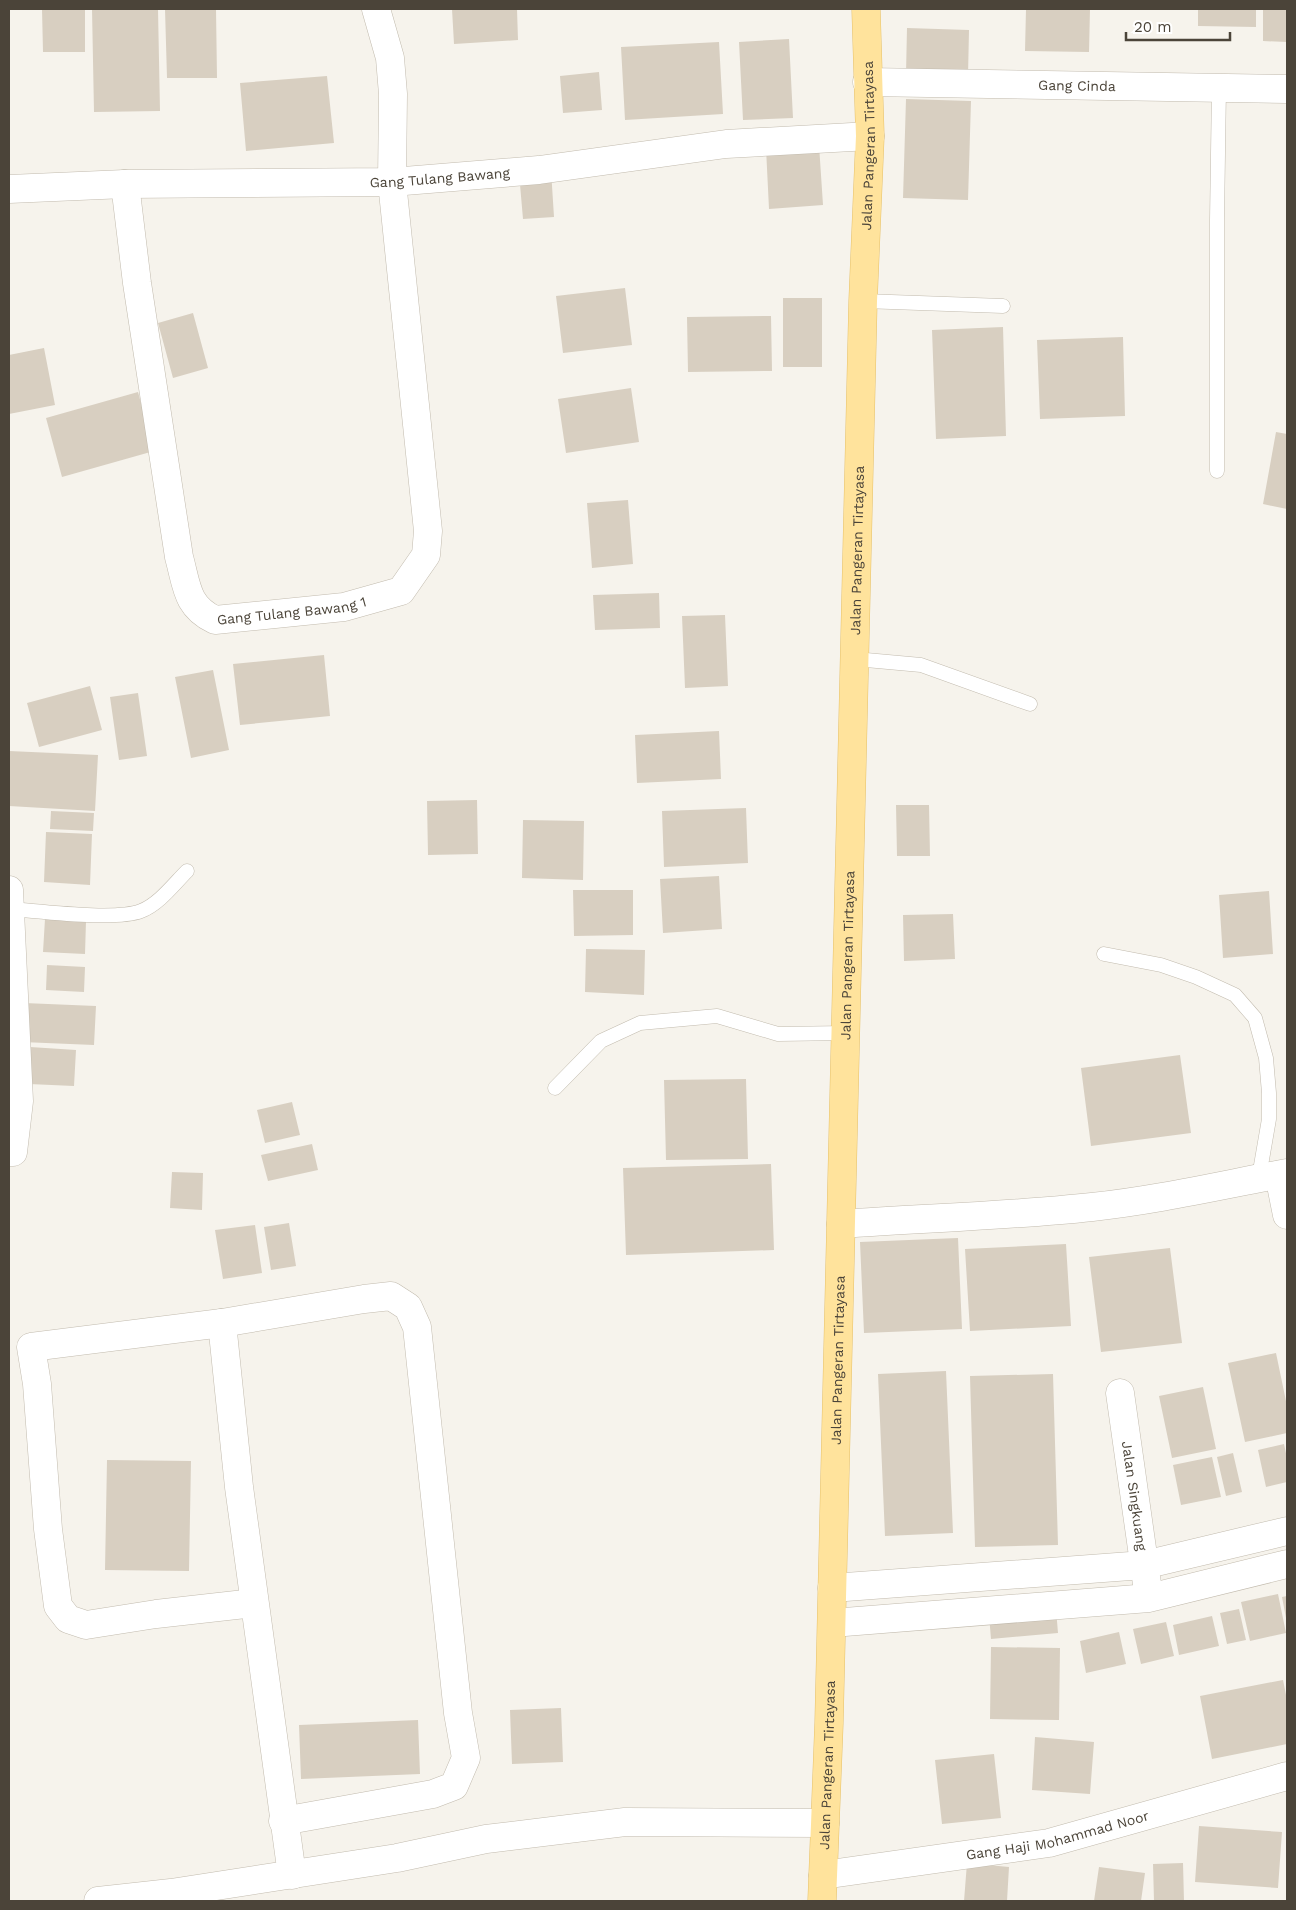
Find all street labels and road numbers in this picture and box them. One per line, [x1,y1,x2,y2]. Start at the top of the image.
street label: Jalan Pangeran Tirtayasa [858,61,878,231]
street label: Gang Cinda [1038,77,1116,94]
street label: Gang Tulang Bawang [370,164,511,190]
street label: Jalan Pangeran Tirtayasa [847,465,867,635]
street label: Gang Tulang Bawang 1 [216,593,368,628]
street label: Jalan Pangeran Tirtayasa [837,870,857,1040]
street label: Jalan Pangeran Tirtayasa [828,1275,848,1445]
street label: Jalan Singkuang [1119,1440,1150,1552]
street label: Jalan Pangeran Tirtayasa [816,1680,838,1850]
street label: Gang Haji Mohammad Noor [965,1807,1151,1863]

